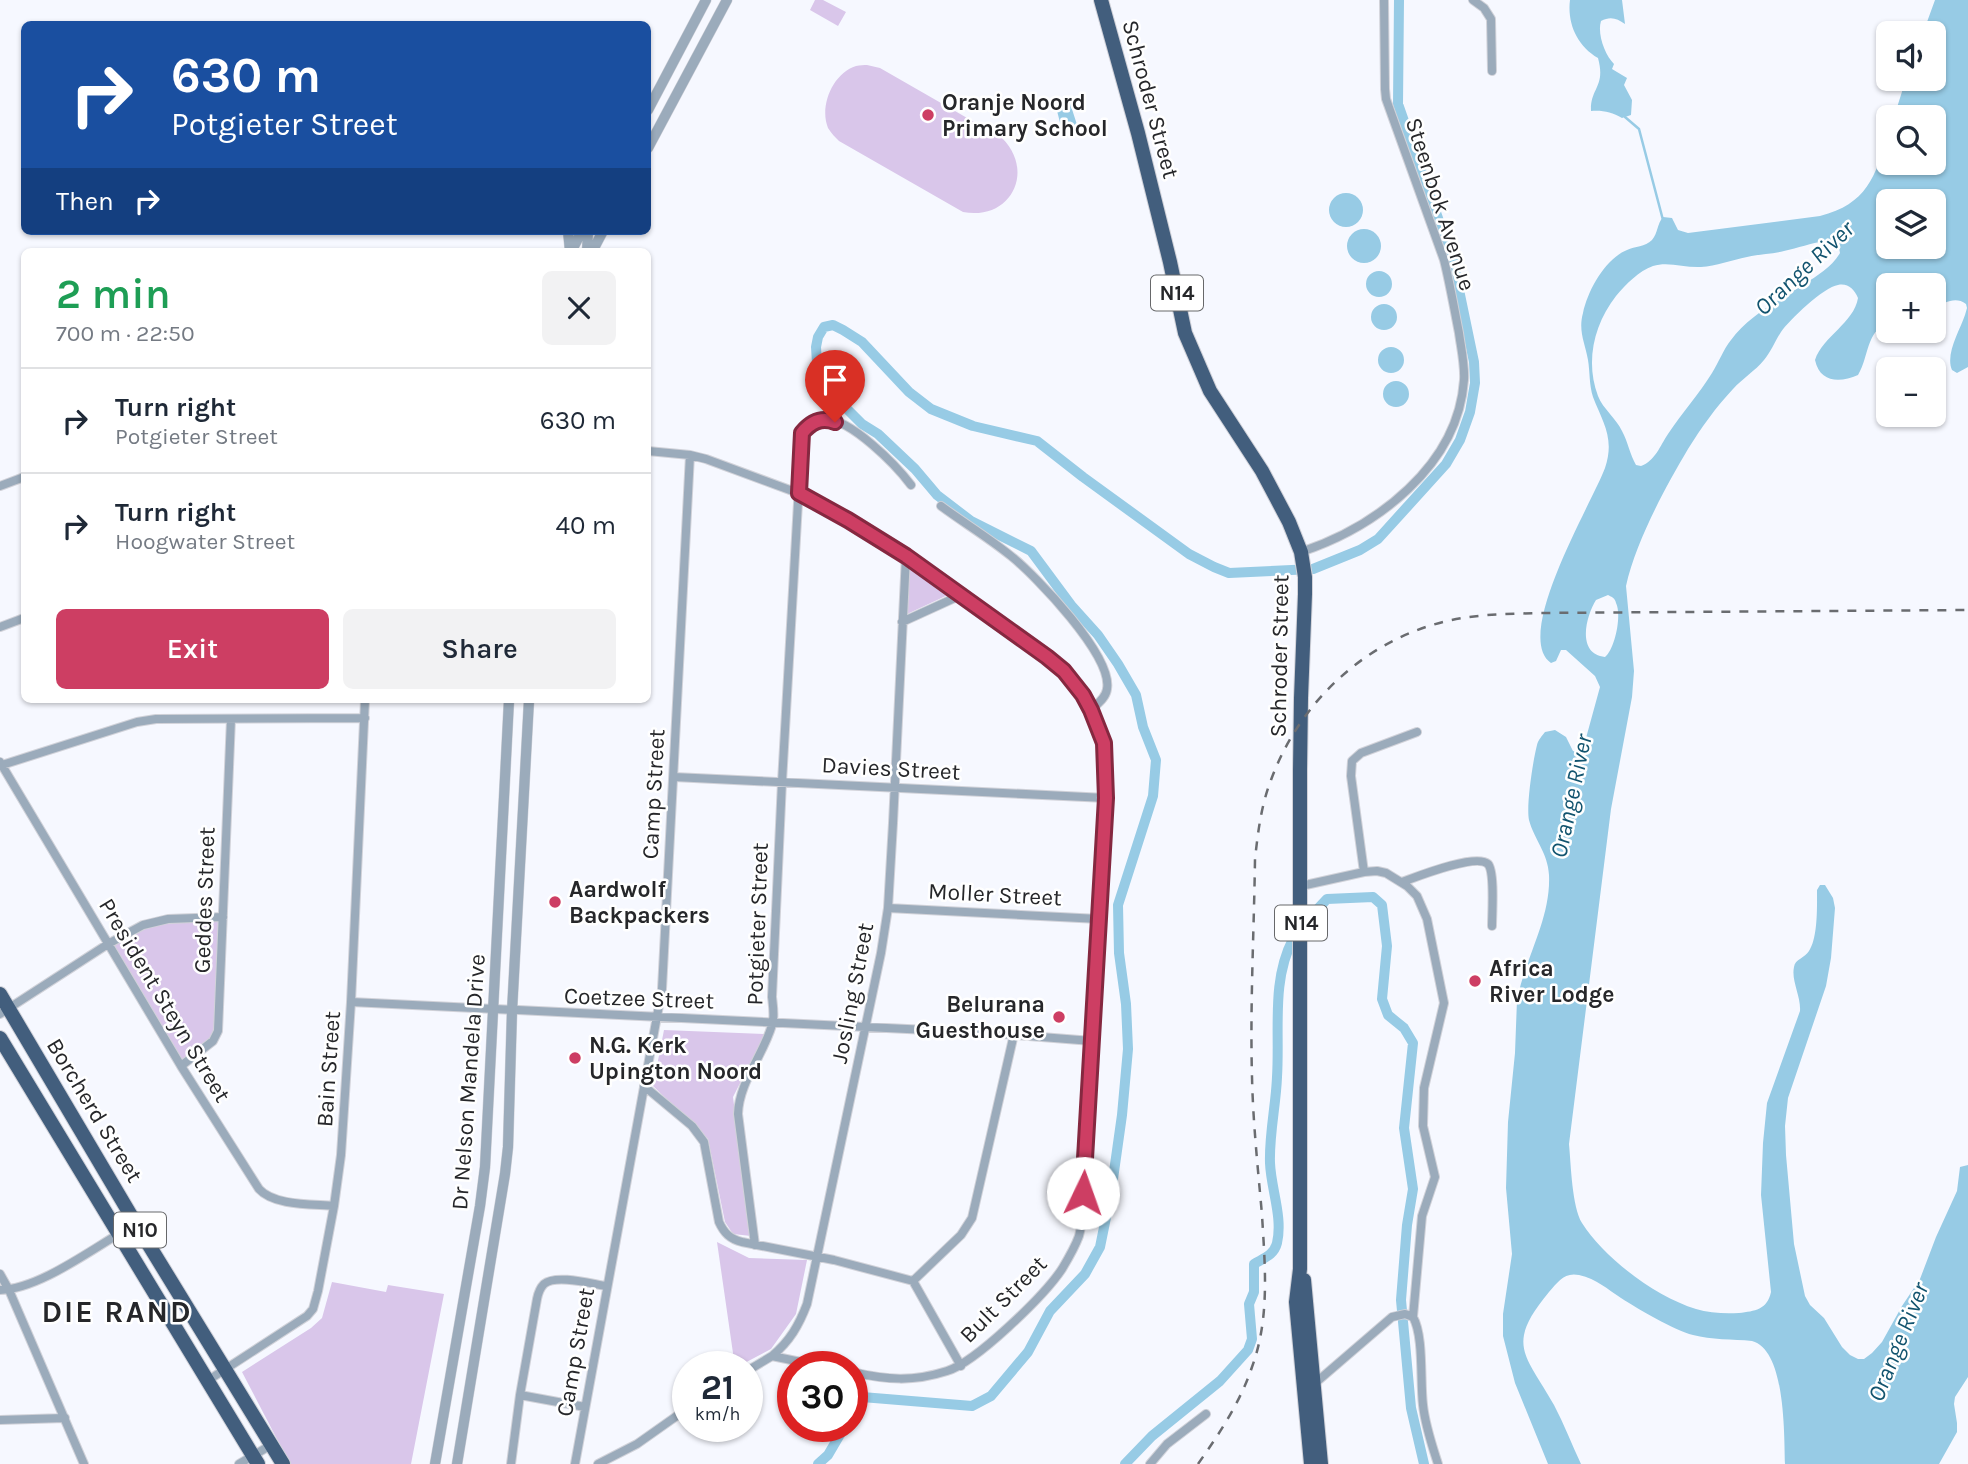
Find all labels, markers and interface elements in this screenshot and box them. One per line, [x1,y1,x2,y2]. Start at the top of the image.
street label: Schroder Street [1116,17,1185,182]
map controls [1876,21,1946,427]
button: sound [1876,21,1946,91]
text: 630 m [171,47,321,104]
icon: right [56,49,147,140]
place label: Oranje Noord Primary School [942,89,1108,142]
button: search [1876,105,1946,175]
text: Potgieter Street [171,106,398,143]
marker: Oranje Noord Primary School [920,107,936,123]
street label: Steenbok Avenue [1400,114,1481,294]
icon: right [128,182,166,220]
text: Then [56,186,114,217]
button: layers [1876,189,1946,259]
water label: Orange River [1748,214,1860,321]
text: 2 min [56,269,171,319]
button: close [542,271,616,345]
button: + [1876,273,1946,343]
road number: N14 [1151,276,1203,310]
text: 700 m · 22:50 [56,320,195,347]
pin [805,350,865,422]
button: − [1876,357,1946,427]
icon: arrive [816,361,854,399]
text: Turn right [115,392,236,423]
icon: right [56,402,94,440]
text: 630 m [540,405,616,436]
text: Potgieter Street [115,423,278,450]
text: Turn right [115,497,236,528]
icon: right [56,507,94,545]
text: 40 m [556,510,616,541]
text: Hoogwater Street [115,528,295,555]
street label: Schroder Street [1265,574,1294,738]
button: Exit [56,609,329,689]
button: Share [343,609,616,689]
street label: Camp Street [637,728,670,860]
water label: Orange River [1544,731,1598,860]
street label: Davies Street [821,751,961,786]
street label: Geddes Street [188,826,221,974]
street label: Potgieter Street [741,842,774,1006]
place label: Aardwolf Backpackers [569,876,710,929]
street label: Moller Street [928,878,1063,911]
street label: President Steyn Street [93,894,236,1107]
marker: Aardwolf Backpackers [547,894,563,910]
road number: N14 [1275,906,1327,940]
street label: Josling Street [826,920,879,1066]
street label: Dr Nelson Mandela Drive [446,953,491,1211]
place label: Africa River Lodge [1489,955,1614,1008]
marker: Africa River Lodge [1467,973,1483,989]
street label: Coetzee Street [563,982,715,1015]
place label: Belurana Guesthouse [916,991,1045,1044]
marker: Belurana Guesthouse [1051,1009,1067,1025]
street label: Bain Street [311,1010,346,1128]
place label: N.G. Kerk Upington Noord [589,1032,762,1085]
street label: Borcherd Street [41,1033,148,1187]
marker: N.G. Kerk Upington Noord [567,1050,583,1066]
position arrow [1046,1156,1120,1230]
road number: N10 [114,1212,166,1248]
street label: Bult Street [954,1250,1053,1348]
water label: Orange River [1861,1278,1935,1406]
street label: Camp Street [551,1285,600,1419]
district label: DIE RAND [41,1294,193,1330]
speed limit sign: 30 [777,1351,868,1442]
text: 21 [701,1367,734,1408]
text: km/h [695,1403,740,1425]

